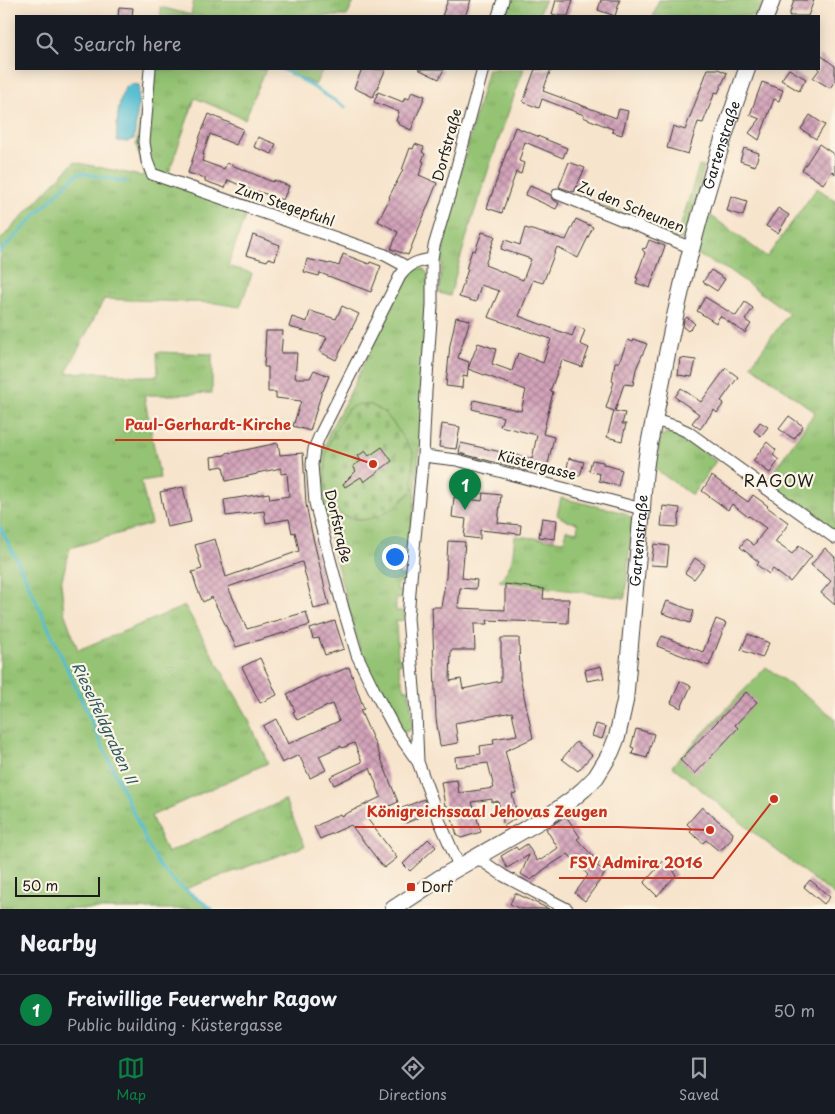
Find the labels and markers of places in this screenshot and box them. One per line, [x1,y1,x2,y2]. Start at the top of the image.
callout: Paul-Gerhardt-Kirche [115,410,301,440]
pin: 1 [449,469,481,510]
callout: Königreichssaal Jehovas Zeugen [355,797,618,827]
callout: FSV Admira 2016 [559,848,713,878]
place label: Dorf [421,876,454,897]
marker: Dorf [405,881,417,893]

